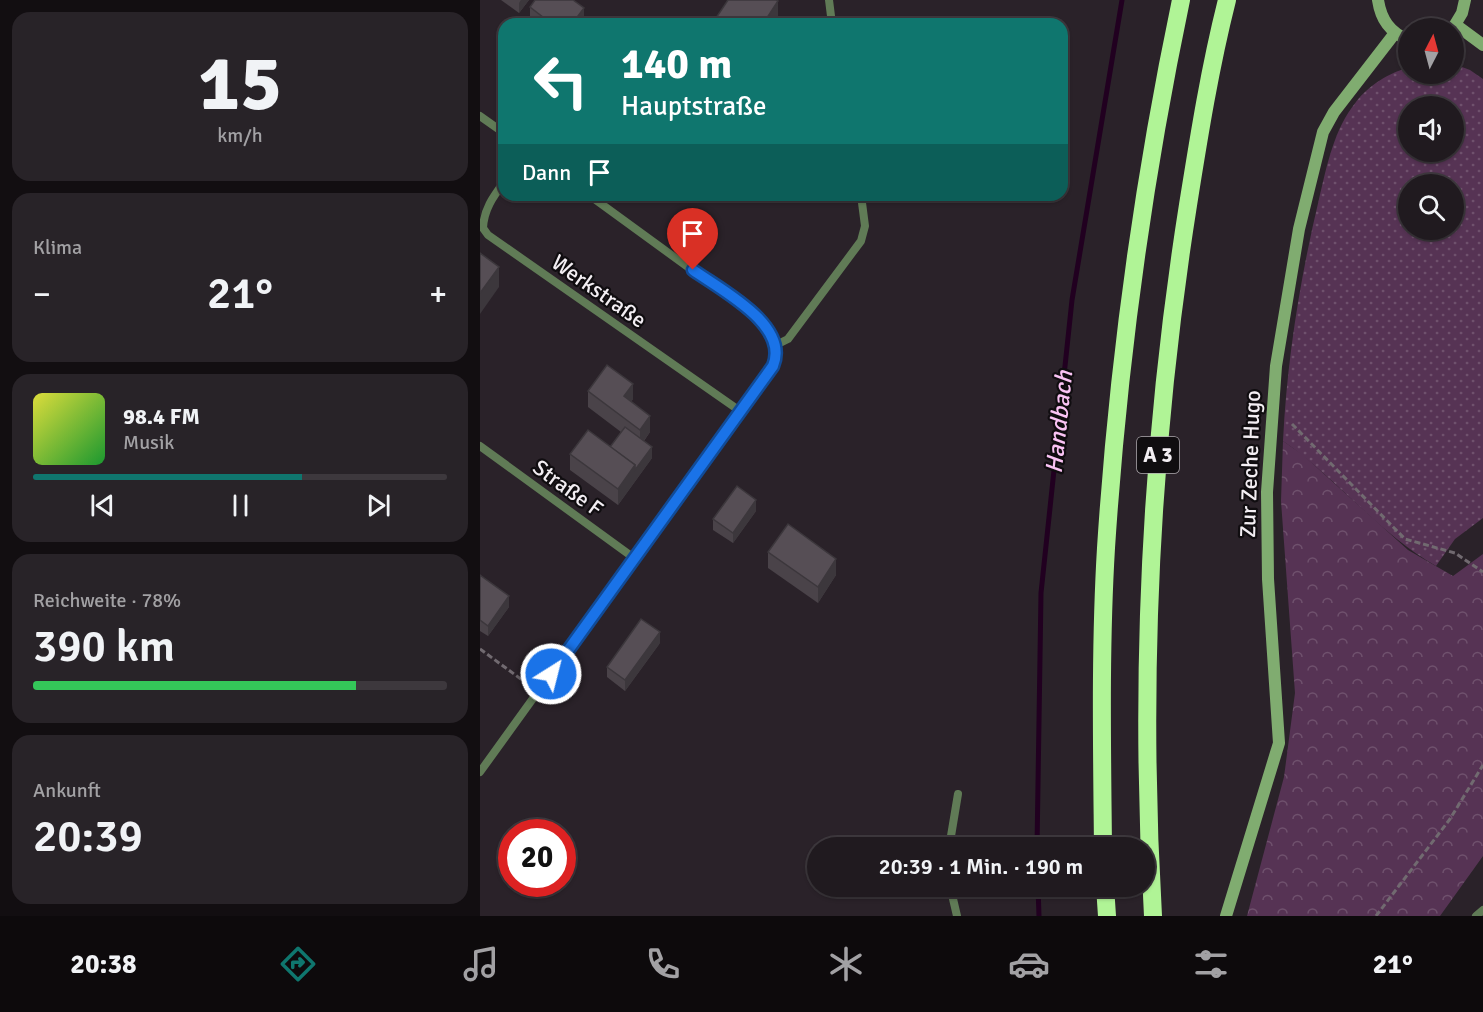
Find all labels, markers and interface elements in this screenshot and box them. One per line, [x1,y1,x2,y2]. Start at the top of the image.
north arrow [1398,18,1464,84]
map controls [1398,18,1464,240]
text: 15 [198,36,282,132]
text: 140 m [621,39,732,90]
icon: left [522,42,600,120]
text: Hauptstraße [621,90,767,123]
button: sound [1398,96,1464,162]
text: km/h [217,123,263,148]
icon: arrive [583,156,616,189]
text: Dann [522,159,571,186]
button: search [1398,174,1464,240]
pin [667,208,718,270]
icon: arrive [676,217,709,250]
text: Klima [33,235,82,260]
street label: Werkstraße [547,249,651,333]
text: 21° [207,266,273,321]
text: − [33,274,51,315]
text: + [429,274,447,315]
water label: Handbach [1039,368,1079,475]
street label: Zur Zeche Hugo [1234,390,1266,538]
text: 98.4 FM [123,403,200,430]
text: Musik [123,430,174,455]
road number: A 3 [1137,437,1179,473]
street label: Straße F [528,454,608,522]
icon: previous [86,489,119,522]
icon: pause [224,489,257,522]
icon: next [362,489,395,522]
text: Reichweite · 78% [33,588,181,613]
text: 390 km [33,619,175,674]
position arrow [519,642,583,706]
text: Ankunft [33,778,101,803]
text: 20:39 [33,809,143,864]
speed limit sign: 20 [498,819,576,897]
text: 20:39 · 1 Min. · 190 m [879,853,1083,880]
icon: directions [277,943,319,985]
icon: music [460,943,502,985]
icon: phone [642,943,684,985]
icon: climate [825,943,867,985]
icon: car [1008,943,1050,985]
icon: filters [1190,943,1232,985]
text: 20:38 [70,948,137,981]
text: 21° [1373,948,1413,981]

